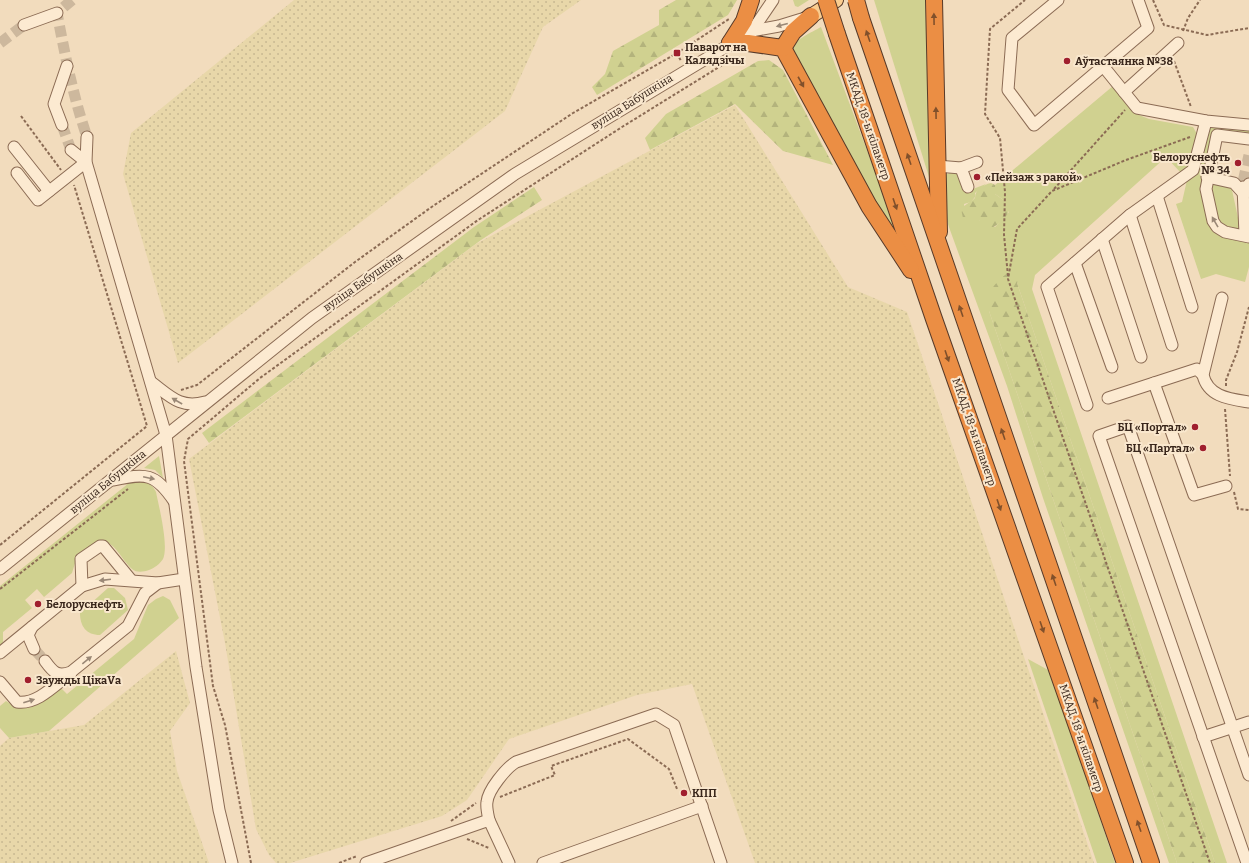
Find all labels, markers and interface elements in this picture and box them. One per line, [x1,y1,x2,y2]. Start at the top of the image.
one-way arrow [931,12,937,25]
one-way arrow [776,22,788,28]
one-way arrow [864,30,870,42]
place label: Паварот на Калядзічы [685,41,747,67]
marker: Паварот на Калядзічы [672,48,682,58]
place label: Аўтастаянка №38 [1075,55,1173,68]
marker: Аўтастаянка №38 [1062,56,1072,66]
street label: МКАД, 18-ы кіламетр [843,70,893,182]
street label: вуліца Бабушкіна [589,72,675,132]
one-way arrow [798,77,805,88]
one-way arrow [933,106,939,119]
place label: Белоруснефть № 34 [1153,151,1230,177]
one-way arrow [906,153,912,165]
marker: Белоруснефть № 34 [1233,158,1243,168]
place label: «Пейзаж з ракой» [985,171,1082,184]
marker: «Пейзаж з ракой» [972,172,982,182]
one-way arrow [892,198,898,210]
one-way arrow [1212,216,1219,228]
street label: вуліца Бабушкіна [321,250,405,314]
one-way arrow [958,305,964,317]
one-way arrow [944,350,950,362]
street label: МКАД, 18-ы кіламетр [949,376,999,488]
one-way arrow [171,397,183,404]
place label: БЦ «Портал» [1118,421,1187,434]
marker: БЦ «Портал» [1190,422,1200,432]
one-way arrow [1000,428,1006,440]
place label: БЦ «Партал» [1126,442,1195,455]
marker: БЦ «Партал» [1198,443,1208,453]
street label: вуліца Бабушкіна [67,447,149,517]
one-way arrow [142,476,155,482]
one-way arrow [997,499,1003,511]
one-way arrow [1050,574,1056,586]
one-way arrow [99,577,111,583]
place label: Белоруснефть [46,598,123,611]
marker: Белоруснефть [33,599,43,609]
one-way arrow [1039,622,1045,634]
one-way arrow [81,655,92,664]
place label: Заужды ЦікаVа [36,674,122,687]
marker: Заужды ЦікаVа [23,675,33,685]
street label: МКАД, 18-ы кіламетр [1056,682,1106,794]
one-way arrow [24,697,36,703]
one-way arrow [1093,697,1099,709]
place label: КПП [692,787,717,800]
marker: КПП [679,788,689,798]
one-way arrow [1135,820,1141,832]

